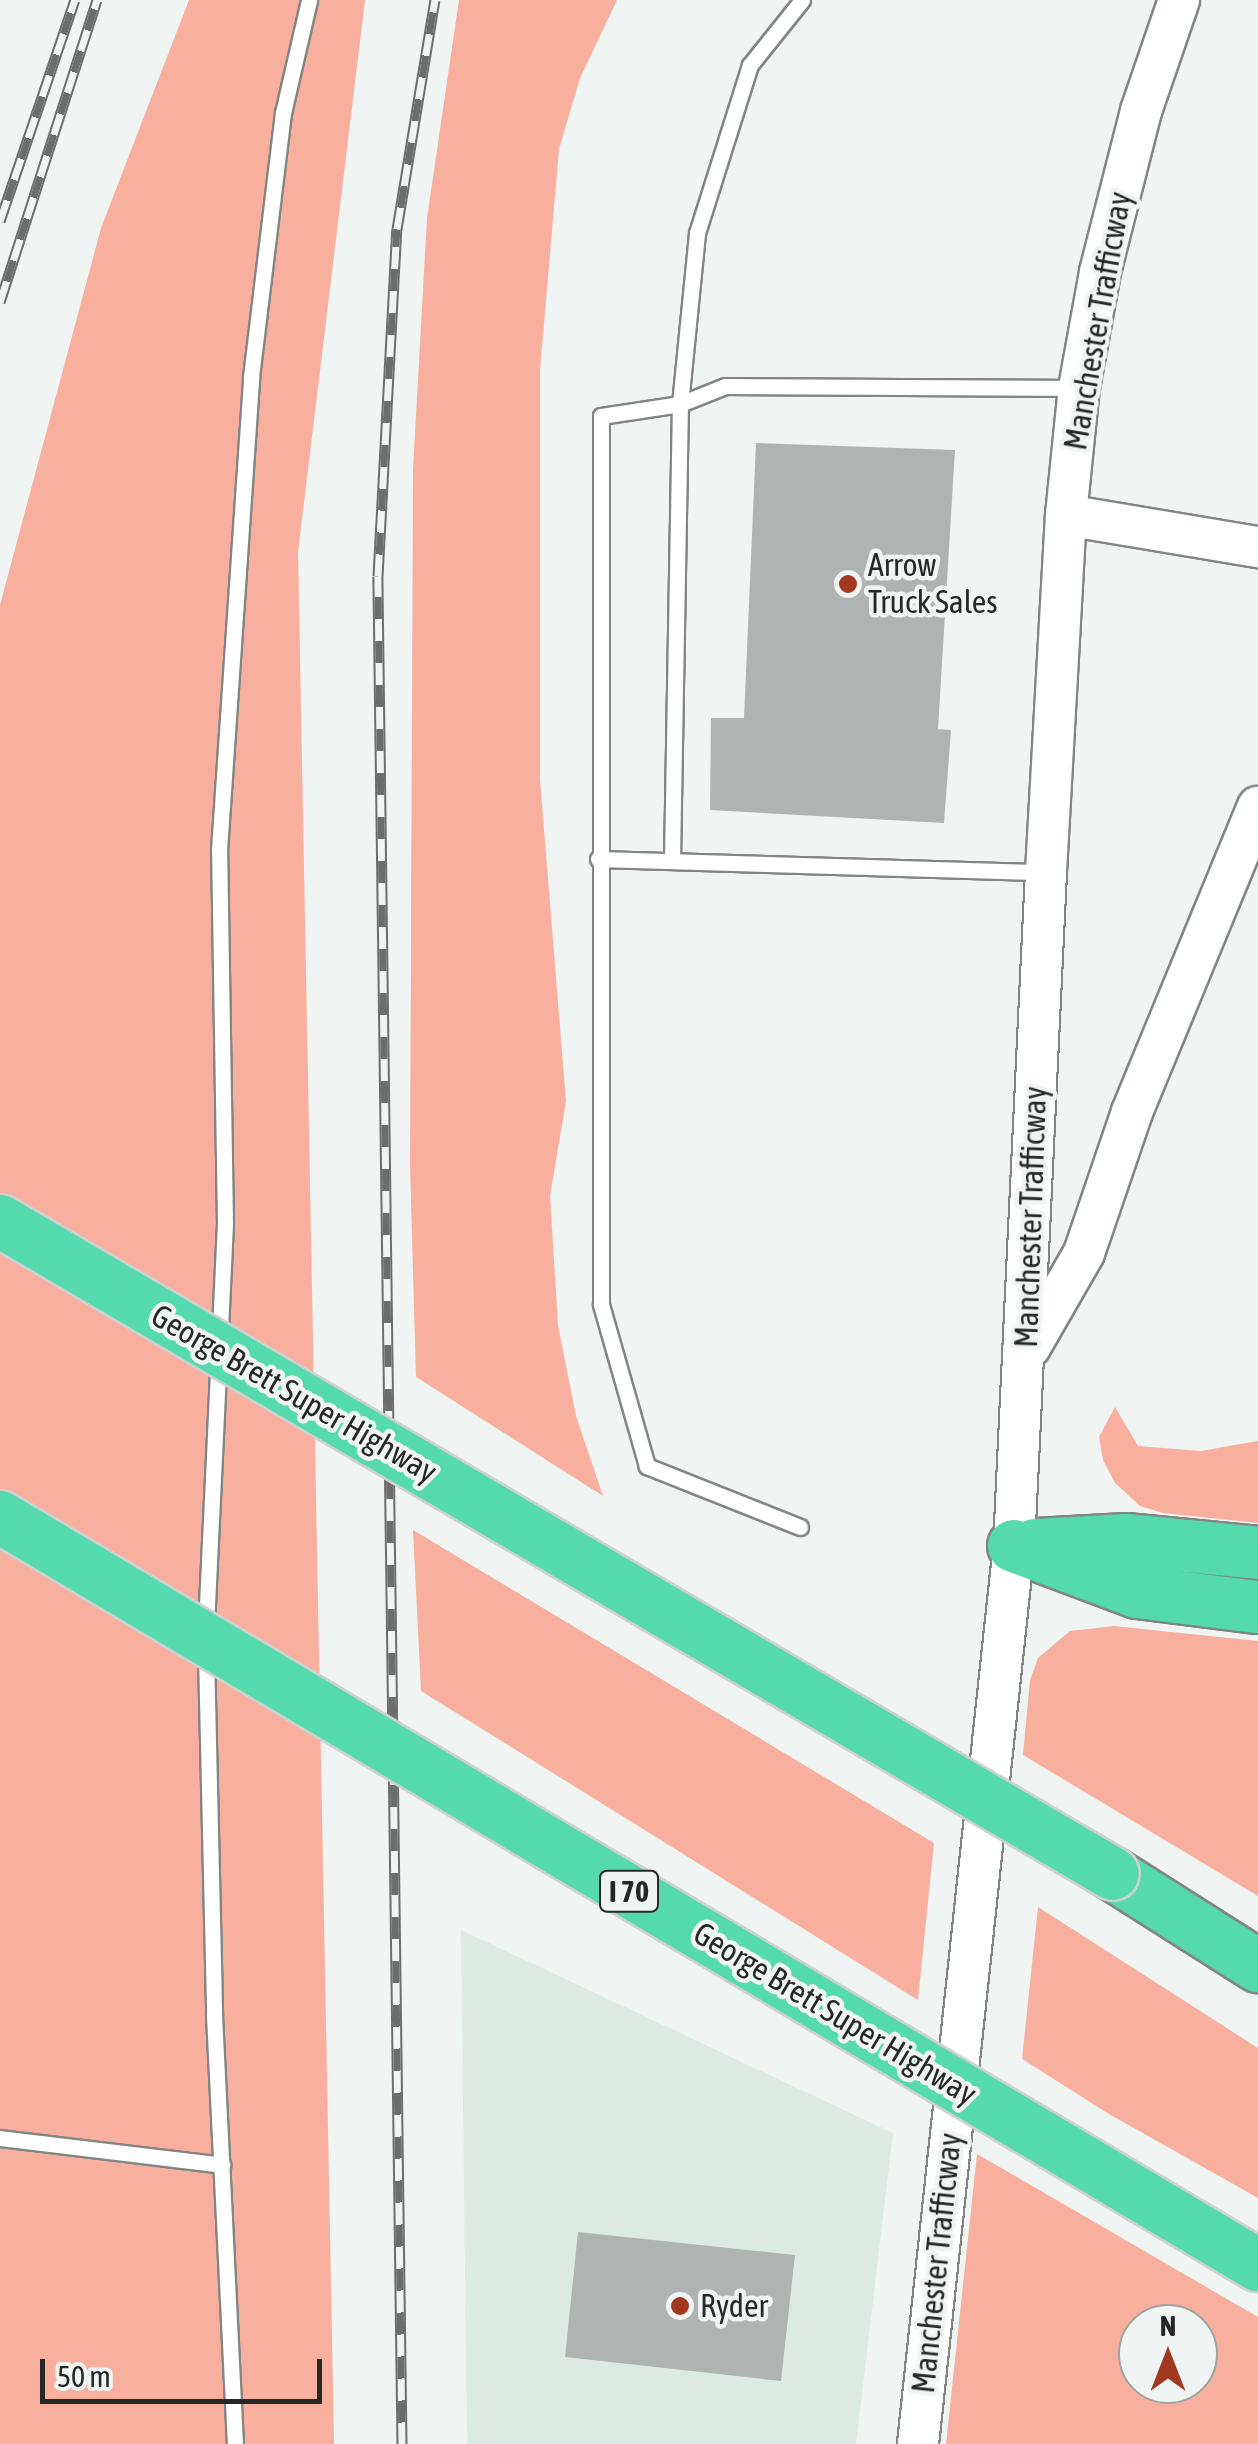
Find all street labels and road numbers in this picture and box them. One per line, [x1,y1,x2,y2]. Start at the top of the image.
street label: Manchester Trafficway [1056,189,1140,453]
street label: Manchester Trafficway [1007,1086,1055,1348]
street label: George Brett Super Highway [144,1297,444,1491]
road number: I 70 [599,1866,659,1916]
street label: George Brett Super Highway [687,1914,983,2114]
street label: Manchester Trafficway [904,2131,970,2395]

